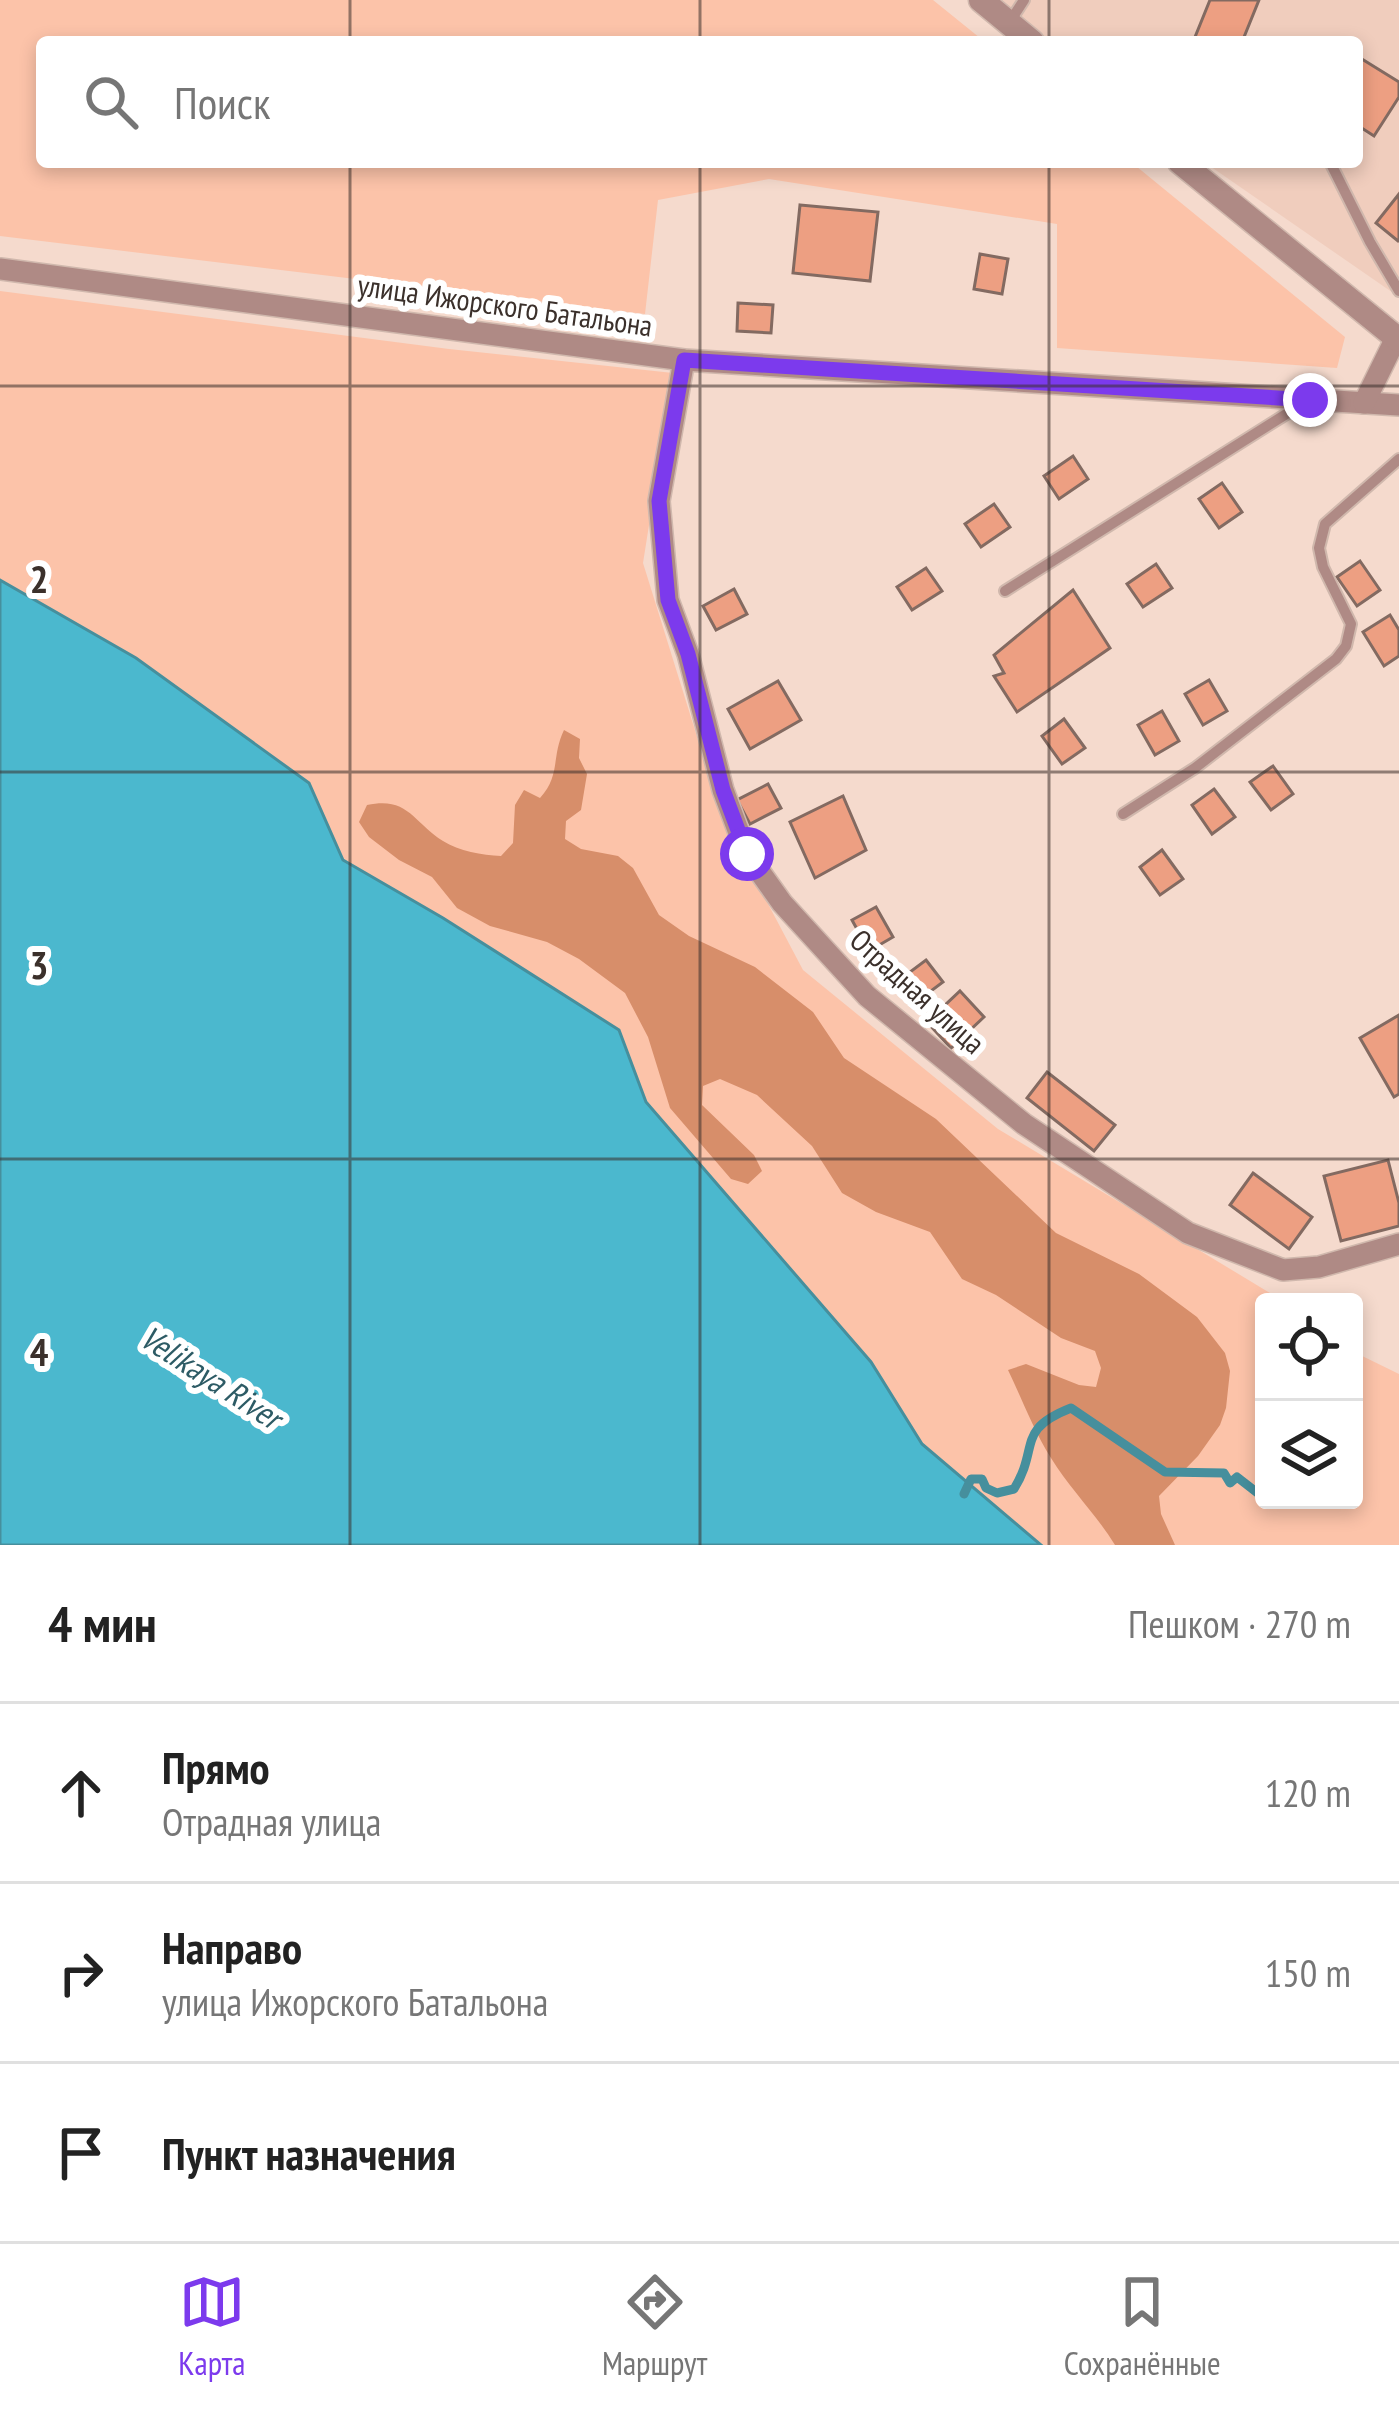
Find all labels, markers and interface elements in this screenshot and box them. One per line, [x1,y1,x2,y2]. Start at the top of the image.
search box [36,36,1363,168]
icon: search [78,69,144,135]
text: Поиск [174,73,270,131]
street label: улица Ижорского Батальона [355,265,655,345]
route end [1283,373,1337,427]
text: 2 [30,553,48,604]
route start [720,827,774,881]
street label: Отрадная улица [842,920,994,1062]
text: 3 [30,939,48,990]
map controls [1255,1293,1363,1509]
button: locate [1255,1293,1363,1401]
water label: Velikaya River [133,1315,293,1440]
text: 4 [30,1326,49,1377]
button: layers [1255,1401,1363,1509]
text: 4 мин [48,1590,157,1656]
text: Пешком · 270 m [1128,1598,1351,1649]
text: Прямо [162,1738,270,1796]
icon: ahead [48,1760,114,1826]
text: 120 m [1265,1767,1351,1818]
text: Отрадная улица [162,1796,381,1847]
text: Направо [162,1918,302,1976]
icon: right [48,1940,114,2006]
text: 150 m [1265,1947,1351,1998]
text: улица Ижорского Батальона [162,1976,548,2027]
icon: arrive [48,2120,114,2186]
text: Пункт назначения [162,2124,456,2182]
tab: Карта [178,2269,245,2384]
tab: Маршрут [602,2269,707,2384]
tab: Сохранённые [1064,2269,1221,2384]

